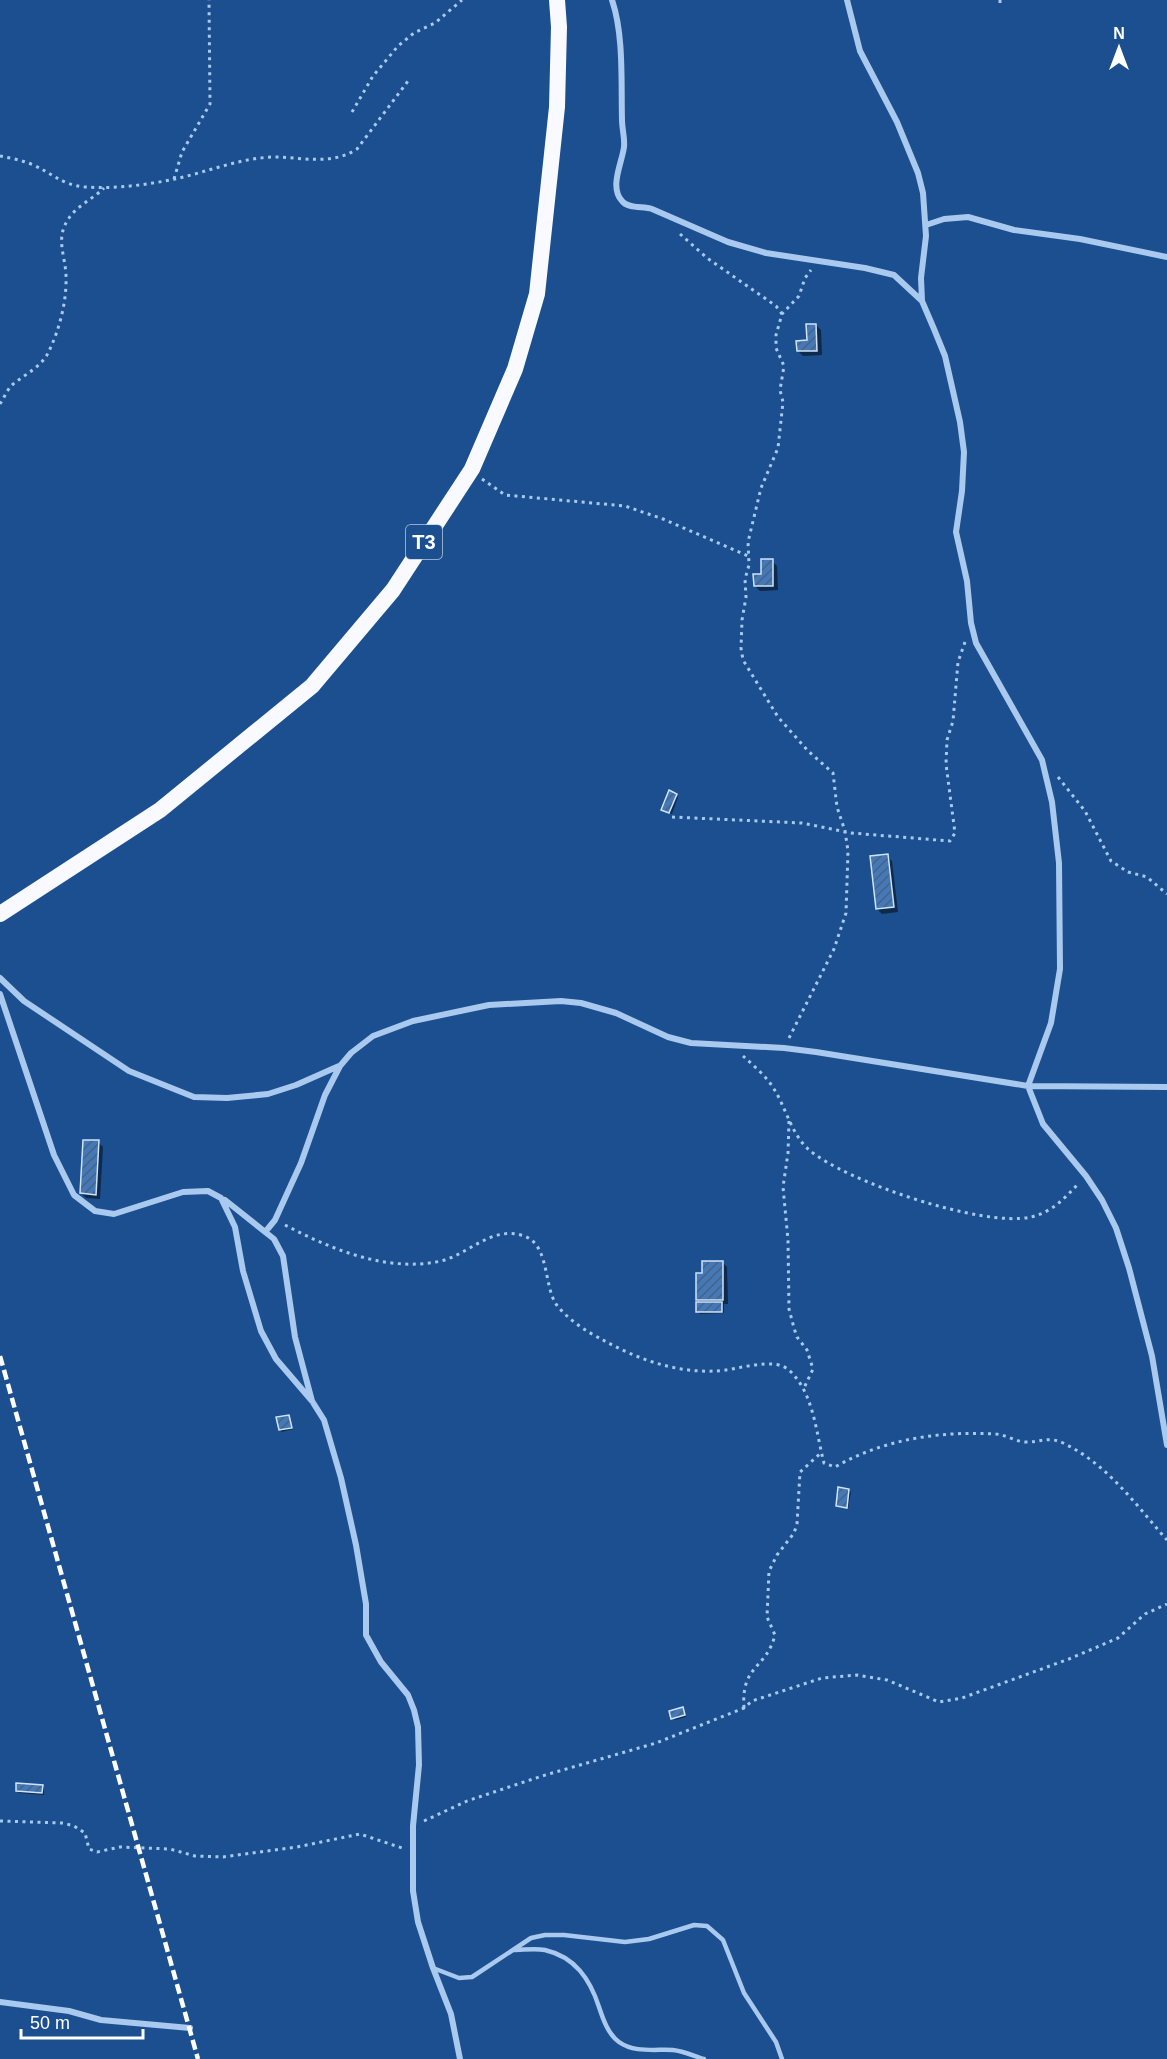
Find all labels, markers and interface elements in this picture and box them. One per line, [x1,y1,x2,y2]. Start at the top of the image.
north arrow [1089,18,1149,78]
text: N [1113,25,1125,42]
road number: T3 [406,525,442,559]
scale bar [21,2002,142,2040]
text: 50 m [30,2013,70,2033]

